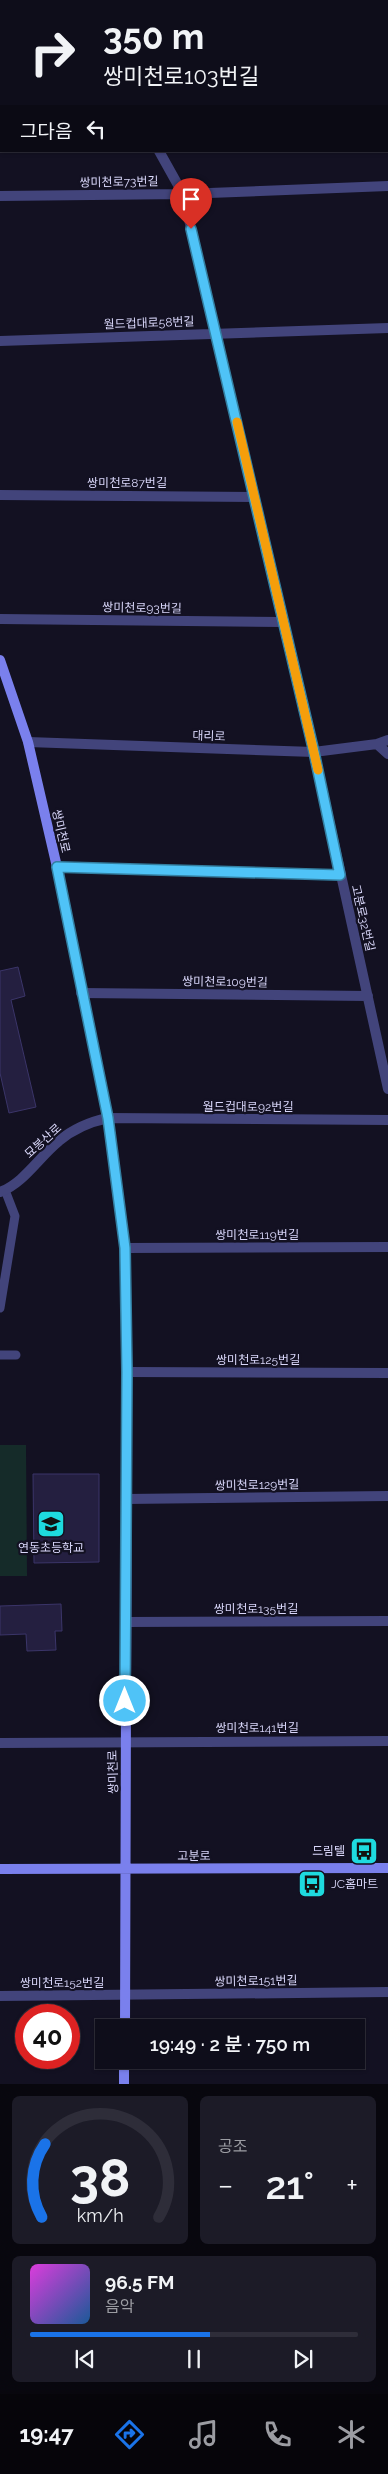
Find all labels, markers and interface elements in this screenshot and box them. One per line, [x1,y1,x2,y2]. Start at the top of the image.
text: 350 m [103,16,204,57]
icon: right [20,20,85,85]
text: 쌍미천로103번길 [103,63,259,89]
icon: left [82,115,110,143]
text: 그다음 [20,120,72,142]
street label: 쌍미천로73번길 [79,174,159,190]
pin [170,178,212,229]
icon: arrive [177,185,205,213]
street label: 월드컵대로58번길 [103,314,195,332]
street label: 쌍미천로87번길 [87,476,167,490]
street label: 쌍미천로93번길 [102,600,182,616]
street label: 대리로 [192,728,226,744]
street label: 쌍미천로 [49,808,73,854]
street label: 고분로32번길 [349,883,377,953]
street label: 쌍미천로109번길 [182,974,268,990]
street label: 월드컵대로92번길 [203,1100,293,1114]
street label: 묘봉산로 [22,1121,64,1161]
street label: 쌍미천로119번길 [215,1228,299,1242]
street label: 쌍미천로125번길 [216,1353,300,1367]
street label: 쌍미천로129번길 [215,1477,299,1493]
school or university icon: 연동초등학교 [36,1509,66,1539]
place label: 연동초등학교 [18,1541,84,1555]
street label: 쌍미천로135번길 [214,1602,298,1616]
position arrow [98,1674,150,1726]
street label: 쌍미천로141번길 [215,1721,299,1735]
street label: 쌍미천로 [106,1750,120,1794]
bus stop icon: 드림텔 [349,1836,379,1866]
place label: 드림텔 [312,1844,345,1858]
street label: 고분로 [177,1849,211,1863]
bus stop icon: JC홈마트 [297,1869,327,1899]
place label: JC홈마트 [331,1877,378,1891]
street label: 쌍미천로151번길 [214,1973,298,1989]
street label: 쌍미천로152번길 [20,1976,104,1990]
speed limit sign: 40 [15,2004,80,2069]
text: 19:49 · 2 분 · 750 m [150,2033,310,2055]
text: 공조 [218,2137,247,2156]
text: 38 [70,2147,130,2208]
text: 21° [265,2163,314,2208]
text: − [218,2169,233,2202]
text: + [346,2169,358,2202]
text: km/h [76,2205,124,2226]
text: 96.5 FM [105,2271,174,2293]
text: 음악 [105,2297,134,2316]
icon: previous [71,2345,99,2373]
icon: pause [180,2345,208,2373]
icon: next [289,2345,317,2373]
icon: directions [112,2417,147,2452]
icon: music [186,2417,221,2452]
icon: phone [260,2417,295,2452]
icon: climate [334,2417,369,2452]
text: 19:47 [19,2421,74,2447]

